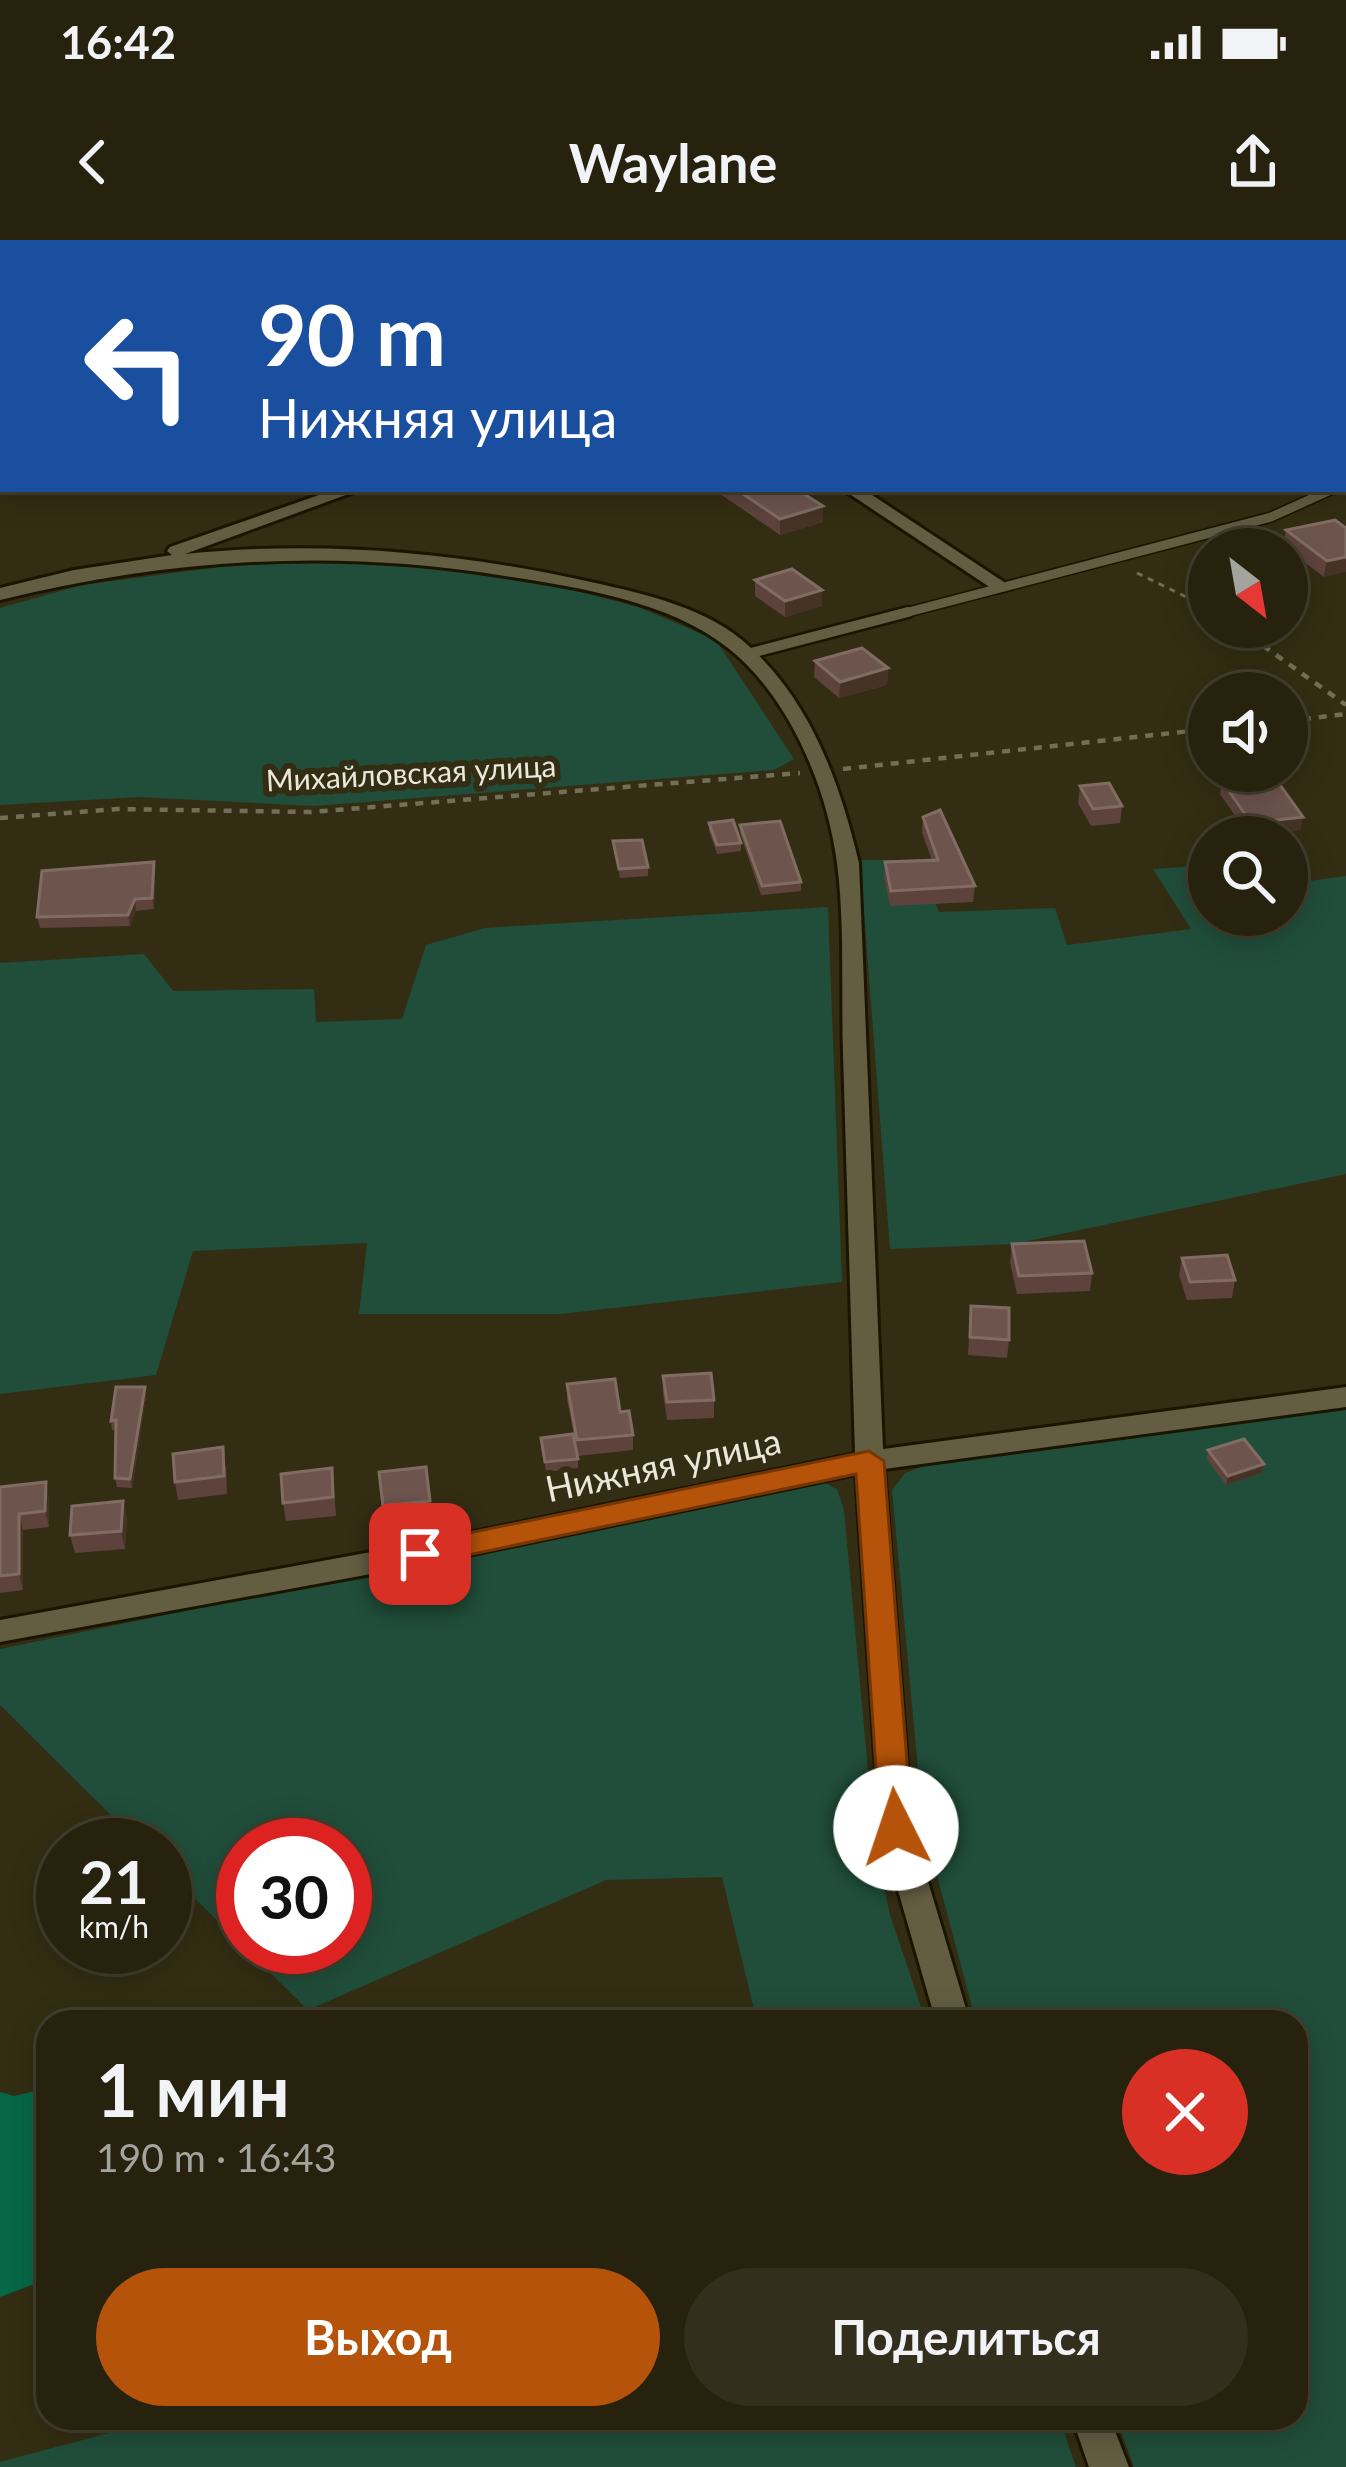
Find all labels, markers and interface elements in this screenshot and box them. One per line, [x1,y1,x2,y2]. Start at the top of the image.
text: 16:42 [60,15,176,69]
icon: back [60,129,126,195]
icon: share [1220,129,1286,195]
text: Waylane [569,130,777,195]
text: 90 m [258,283,446,384]
icon: left [60,288,216,444]
text: Нижняя улица [258,385,617,450]
north arrow [1188,528,1308,648]
map controls [1188,528,1308,936]
button: sound [1188,672,1308,792]
street label: Михайловская улица [265,746,557,798]
button: search [1188,816,1308,936]
street label: Нижняя улица [541,1418,785,1510]
pin [369,1503,471,1605]
icon: arrive [387,1521,453,1587]
position arrow [833,1765,959,1891]
speed limit sign: 30 [216,1818,372,1974]
text: 21 [79,1845,149,1917]
text: km/h [79,1908,149,1944]
text: 1 мин [96,2046,290,2132]
button: close [1122,2049,1248,2175]
text: 190 m · 16:43 [96,2134,336,2180]
button: Выход [96,2268,660,2406]
button: Поделиться [684,2268,1248,2406]

